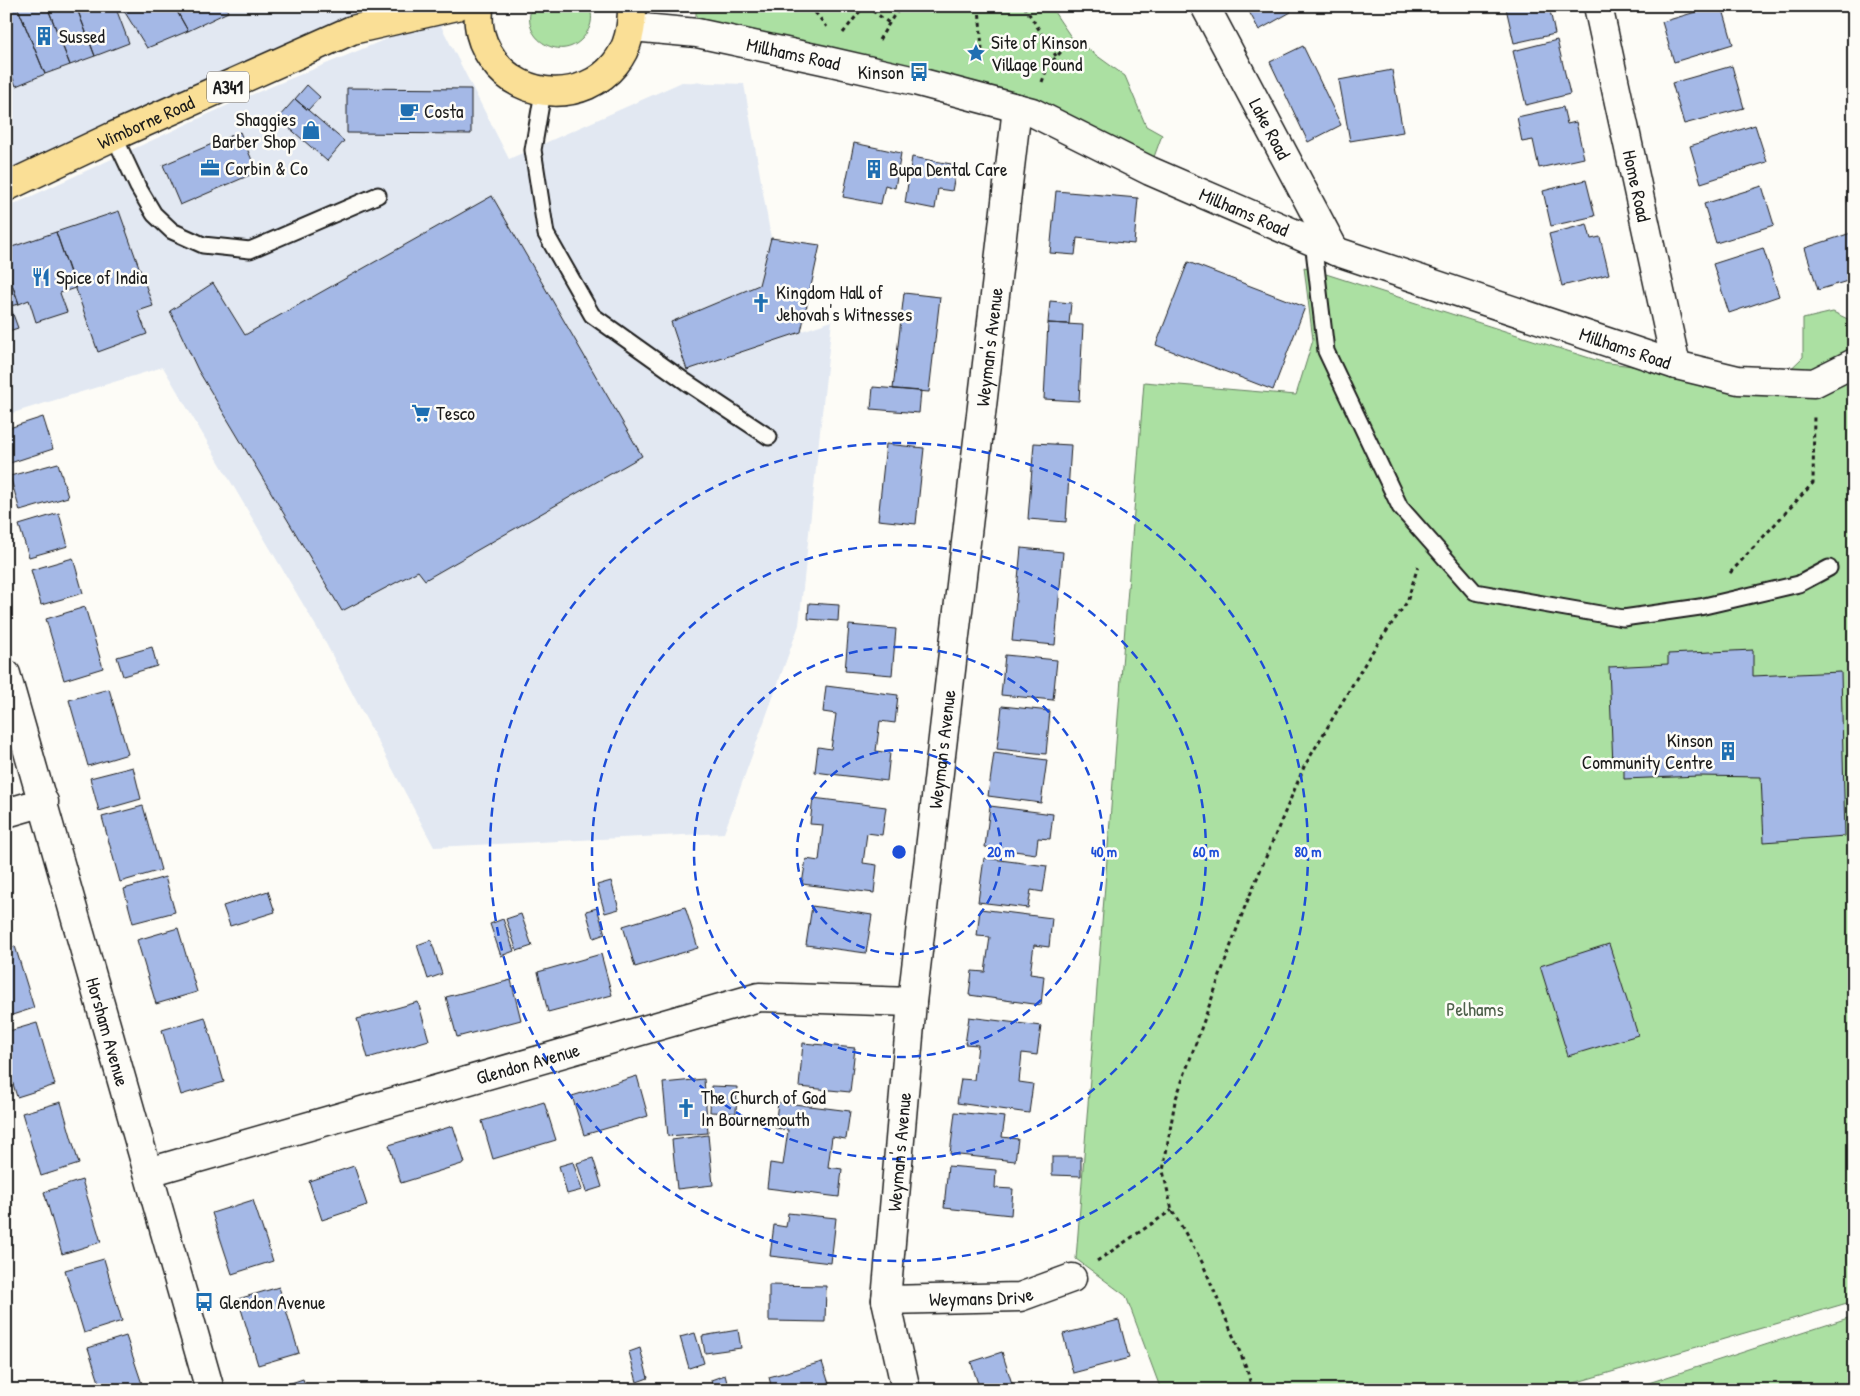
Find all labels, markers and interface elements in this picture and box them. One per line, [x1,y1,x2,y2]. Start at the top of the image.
place label: Sussed [59,23,106,49]
building icon: Sussed [33,25,55,47]
place label: Site of Kinson Village Pound [991,29,1088,77]
street label: Millhams Road [744,31,843,77]
place icon: Site of Kinson Village Pound [965,42,987,64]
place label: Kinson [858,59,904,85]
bus stop icon: Kinson [908,61,930,83]
road number: A341 [207,72,249,102]
street label: Wimborne Road [93,89,199,155]
street label: Lake Road [1243,94,1297,164]
place label: Costa [424,98,464,124]
cafe icon: Costa [398,100,420,122]
place label: Shaggies Barber Shop [212,106,296,154]
shop icon: Shaggies Barber Shop [300,119,322,141]
street label: Home Road [1617,148,1658,225]
place label: Corbin & Co [225,155,308,181]
place label: Bupa Dental Care [889,156,1008,182]
office icon: Corbin & Co [199,157,221,179]
building icon: Bupa Dental Care [863,158,885,180]
street label: Millhams Road [1195,181,1293,243]
place label: Spice of India [56,264,148,290]
restaurant icon: Spice of India [30,266,52,288]
place label: Kingdom Hall of Jehovah's Witnesses [776,279,912,327]
street label: Weyman's Avenue [969,286,1009,408]
church icon: Kingdom Hall of Jehovah's Witnesses [750,292,772,314]
street label: Millhams Road [1576,321,1675,376]
place label: Tesco [436,400,475,426]
supermarket icon: Tesco [410,402,432,424]
street label: Weyman's Avenue [922,688,962,810]
place label: Kinson Community Centre [1582,727,1713,775]
building icon: Kinson Community Centre [1717,740,1739,762]
text: 20 m [987,841,1015,862]
text: 40 m [1091,841,1117,862]
text: 60 m [1193,841,1219,862]
text: 80 m [1295,841,1321,862]
centre of rings [890,843,908,861]
street label: Horsham Avenue [80,974,136,1090]
park label: Pelhams [1446,996,1504,1022]
street label: Glendon Avenue [473,1036,583,1091]
place label: The Church of God In Bournemouth [701,1084,826,1132]
street label: Weyman's Avenue [881,1091,917,1212]
church icon: The Church of God In Bournemouth [675,1097,697,1119]
street label: Weymans Drive [929,1280,1037,1312]
place label: Glendon Avenue [219,1289,326,1315]
bus stop icon: Glendon Avenue [193,1291,215,1313]

